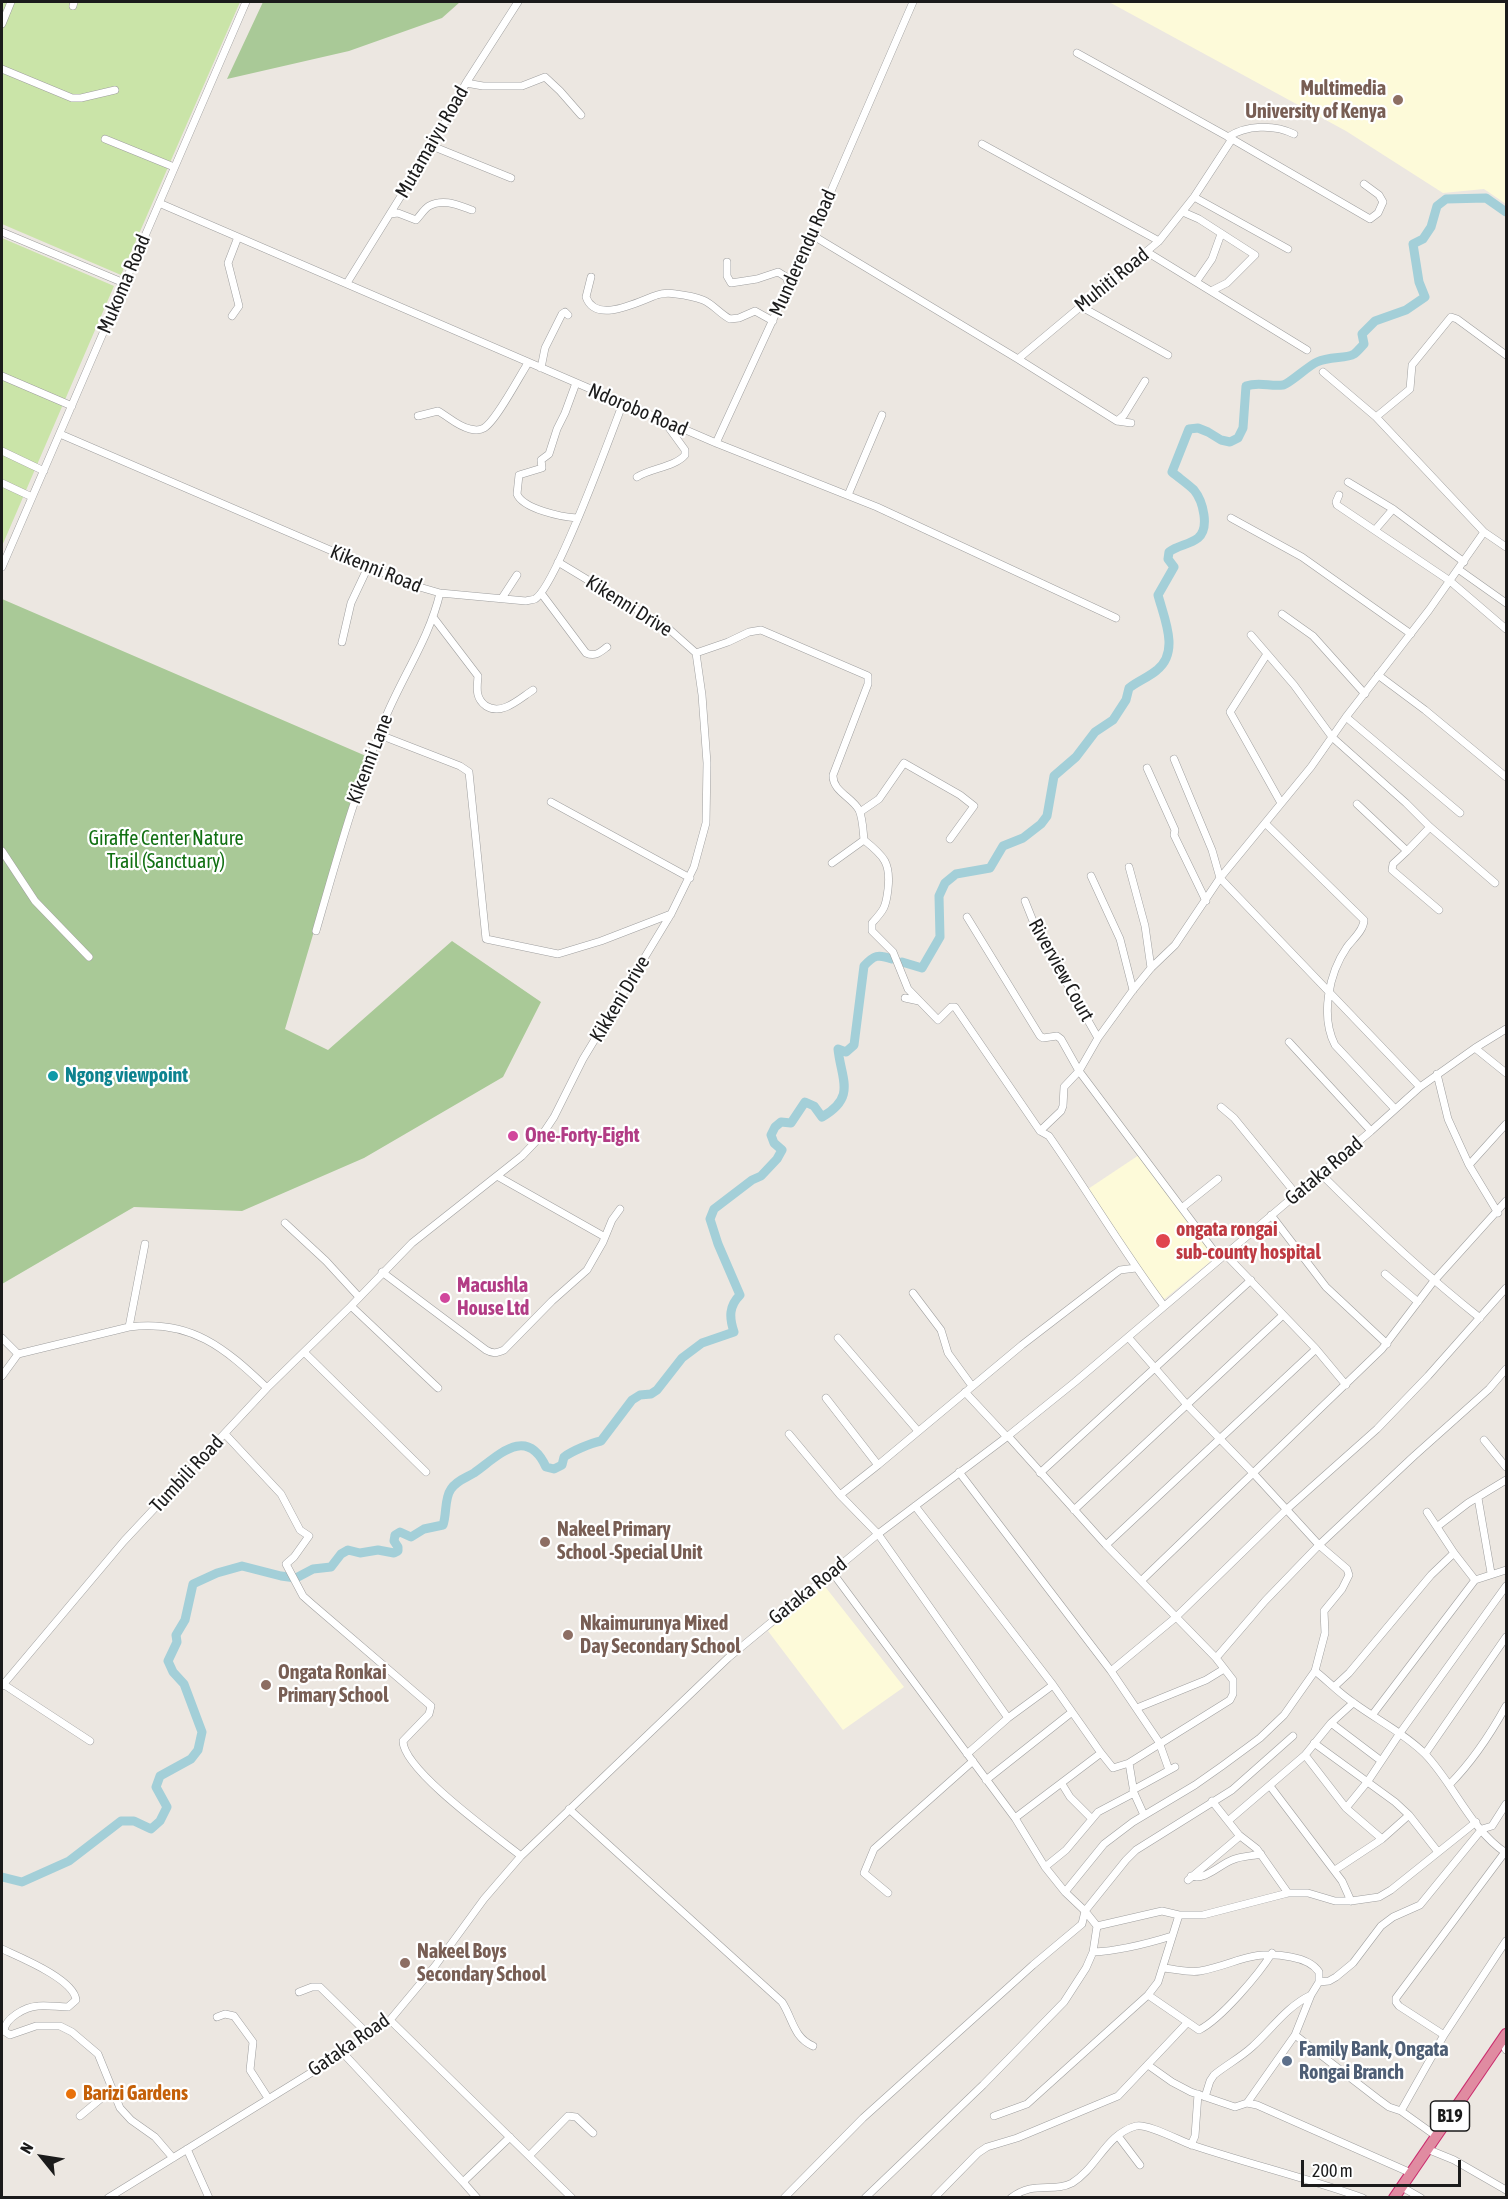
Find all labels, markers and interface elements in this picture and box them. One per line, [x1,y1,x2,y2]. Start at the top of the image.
place label: Multimedia University of Kenya [1245,77,1386,124]
street label: Mutamaiyu Road [390,82,474,202]
marker: Multimedia University of Kenya [1391,93,1405,107]
street label: Munderendu Road [764,186,842,320]
street label: Mukoma Road [92,231,156,337]
street label: Muhiti Road [1070,243,1154,317]
street label: Ndorobo Road [585,378,691,442]
street label: Kikenni Road [327,540,425,598]
street label: Kikenni Drive [581,570,677,642]
street label: Kikenni Lane [342,711,398,807]
park label: Giraffe Center Nature Trail (Sanctuary) [88,827,244,874]
street label: Riverview Court [1023,915,1099,1025]
street label: Kikkeni Drive [585,951,655,1047]
place label: Ngong viewpoint [65,1064,188,1088]
marker: Ngong viewpoint [46,1069,60,1083]
place label: One-Forty-Eight [525,1124,639,1148]
marker: One-Forty-Eight [506,1129,520,1143]
street label: Gataka Road [1280,1132,1368,1210]
place label: ongata rongai sub-county hospital [1176,1218,1321,1265]
marker: ongata rongai sub-county hospital [1154,1232,1172,1250]
place label: Macushla House Ltd [457,1274,529,1321]
marker: Macushla House Ltd [438,1291,452,1305]
street label: Tumbili Road [145,1430,229,1518]
place label: Nakeel Primary School -Special Unit [557,1518,702,1565]
marker: Nakeel Primary School -Special Unit [538,1535,552,1549]
street label: Gataka Road [764,1552,852,1630]
place label: Nkaimurunya Mixed Day Secondary School [580,1612,741,1659]
marker: Nkaimurunya Mixed Day Secondary School [561,1628,575,1642]
place label: Ongata Ronkai Primary School [278,1661,388,1708]
marker: Ongata Ronkai Primary School [259,1678,273,1692]
place label: Nakeel Boys Secondary School [417,1940,546,1987]
marker: Nakeel Boys Secondary School [398,1956,412,1970]
street label: Gataka Road [304,2008,394,2082]
place label: Family Bank, Ongata Rongai Branch [1299,2038,1449,2085]
marker: Family Bank, Ongata Rongai Branch [1280,2054,1294,2068]
place label: Barizi Gardens [83,2082,188,2106]
marker: Barizi Gardens [64,2087,78,2101]
road number: B19 [1430,2101,1470,2131]
north arrow [12,2127,72,2187]
text: N [16,2139,37,2157]
scale bar [1304,2148,1464,2186]
text: 200 m [1312,2160,1353,2181]

